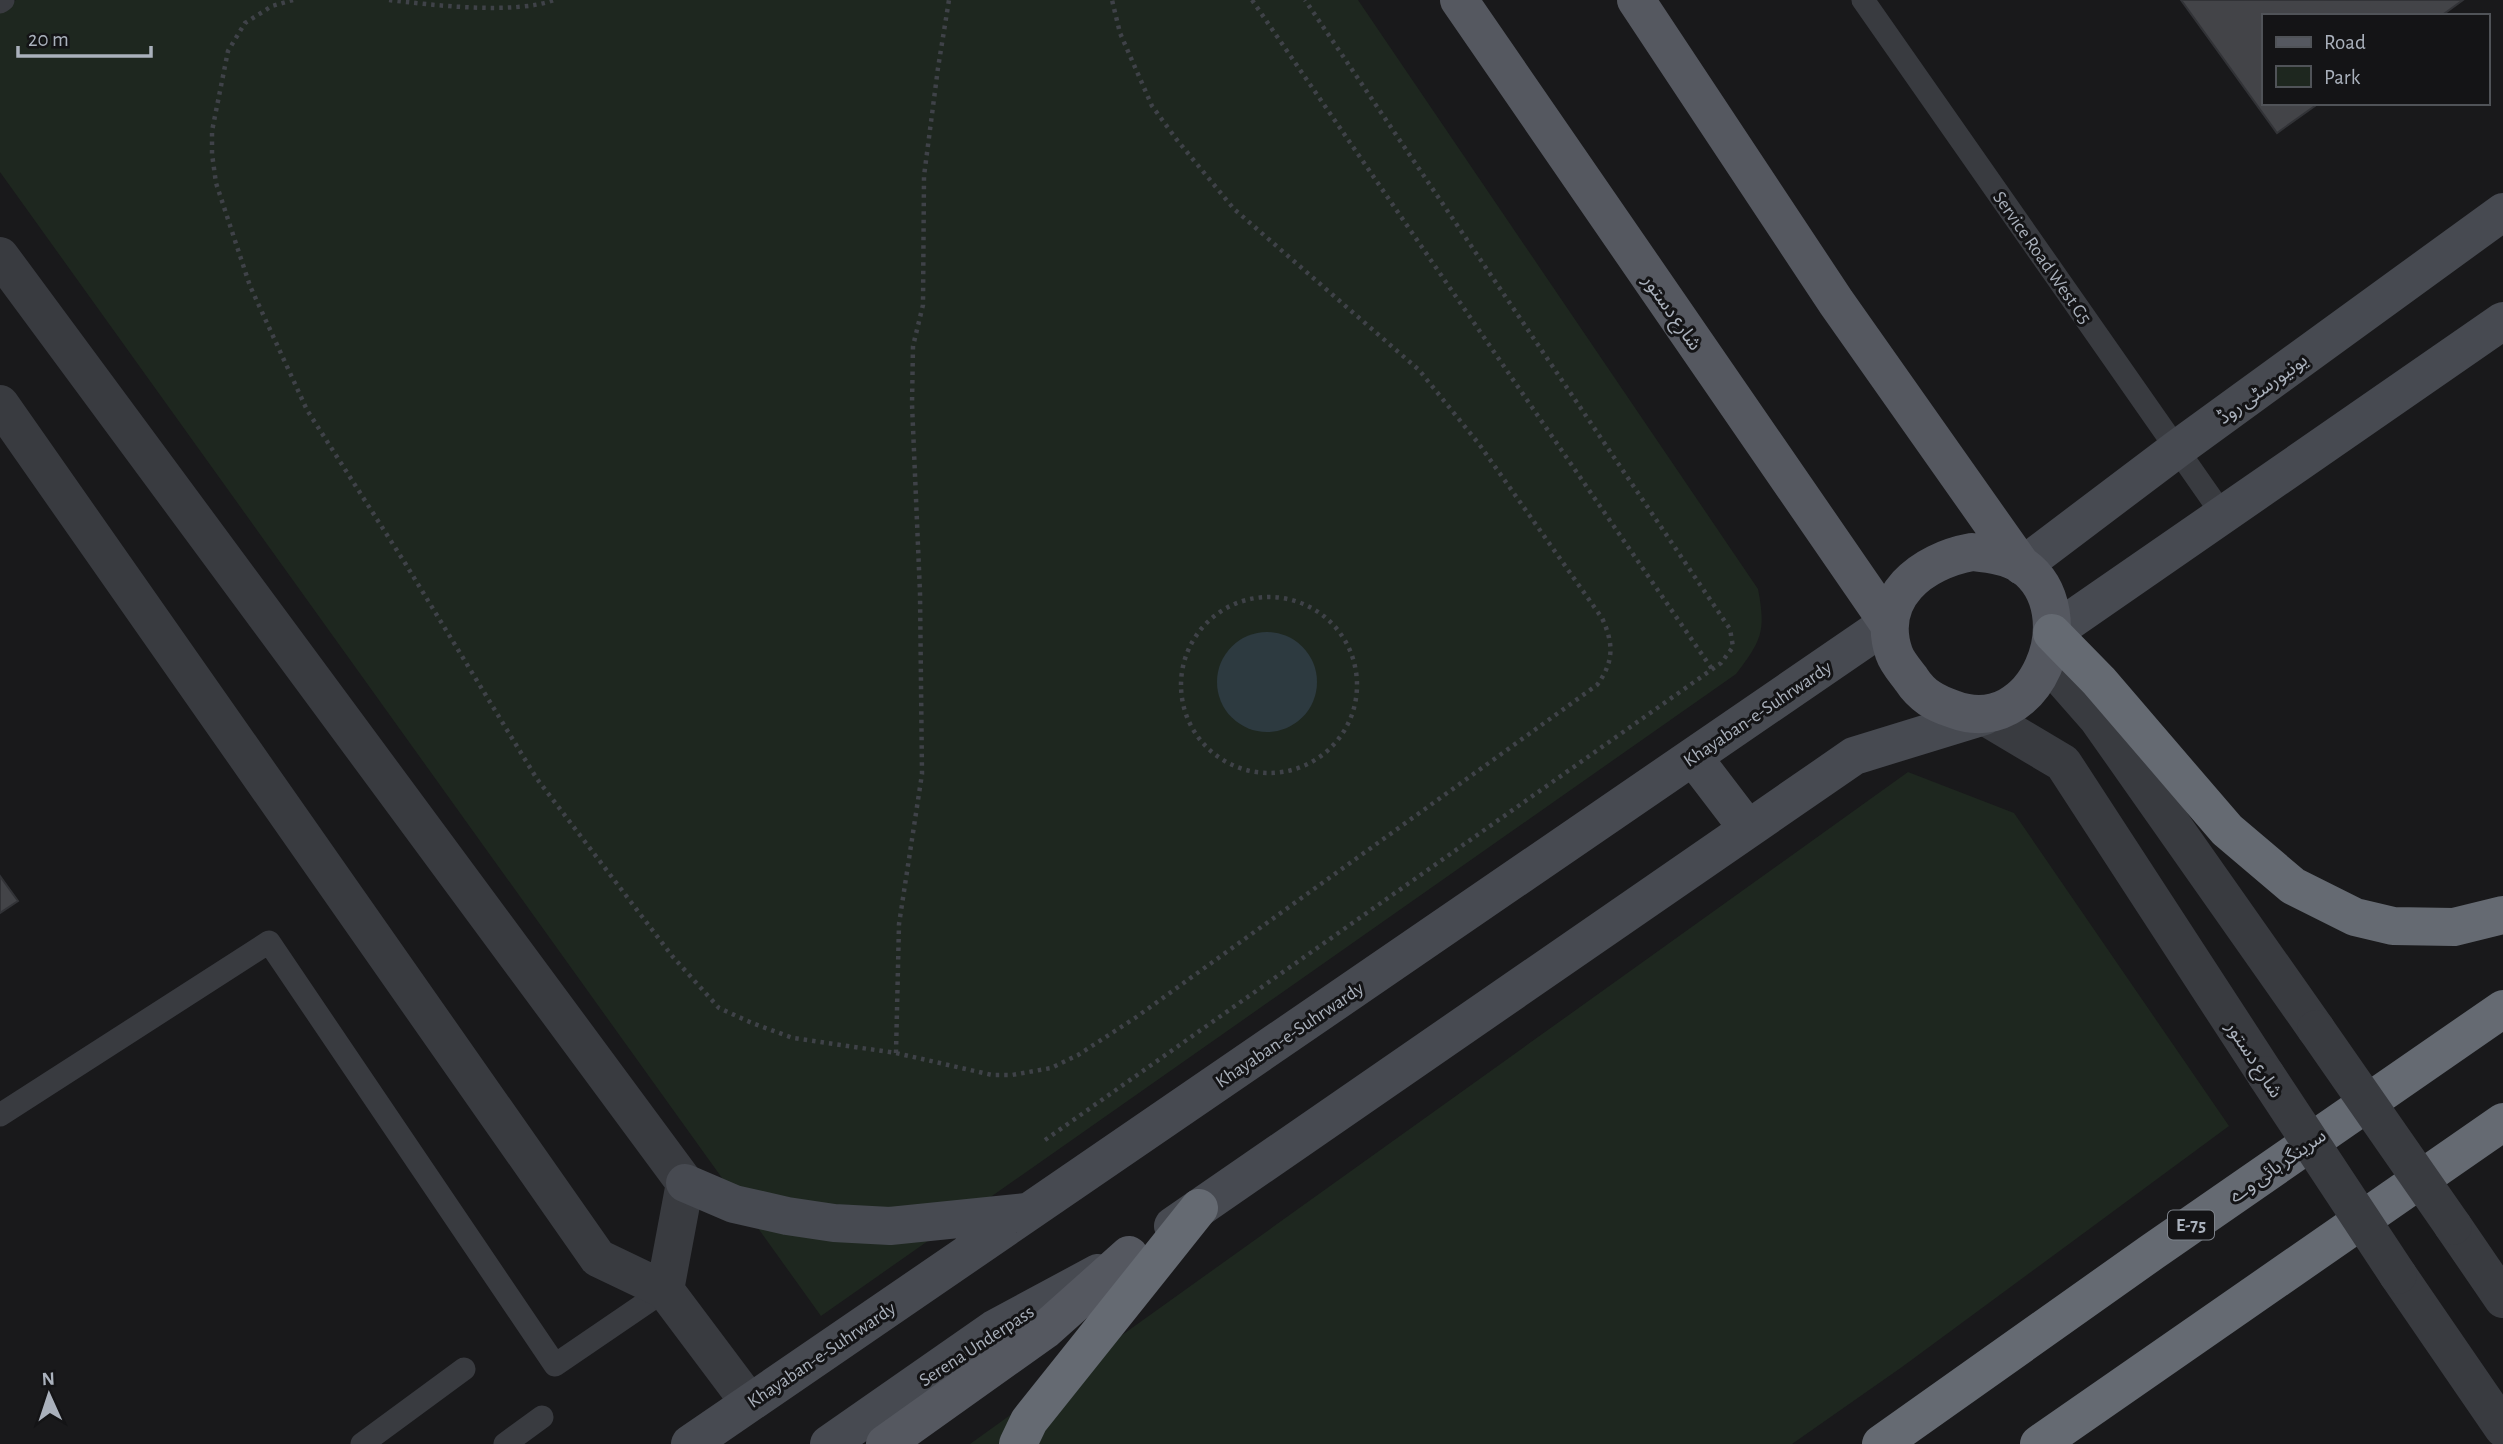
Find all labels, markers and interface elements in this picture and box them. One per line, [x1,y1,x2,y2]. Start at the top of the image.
scale bar [18,14,150,58]
legend [2262,14,2489,105]
text: 20 m [28,29,69,50]
text: Road [2324,32,2366,53]
text: Park [2324,67,2361,88]
street label: Service Road West G5 [1989,188,2095,328]
street label: شارع دستور [1636,271,1705,356]
street label: یونیورسٹی روڈ [2214,349,2312,429]
street label: Khayaban-e-Suhrwardy [1680,658,1835,771]
street label: Khayaban-e-Suhrwardy [1212,979,1367,1092]
street label: شارع دستور [2219,1017,2285,1103]
street label: سرینگر ہائی وے [2225,1125,2330,1207]
road number: E-75 [2168,1210,2214,1240]
street label: Khayaban-e-Suhrwardy [744,1299,899,1412]
street label: Serena Underpass [916,1302,1038,1390]
north arrow [14,1360,84,1430]
text: N [41,1370,55,1389]

